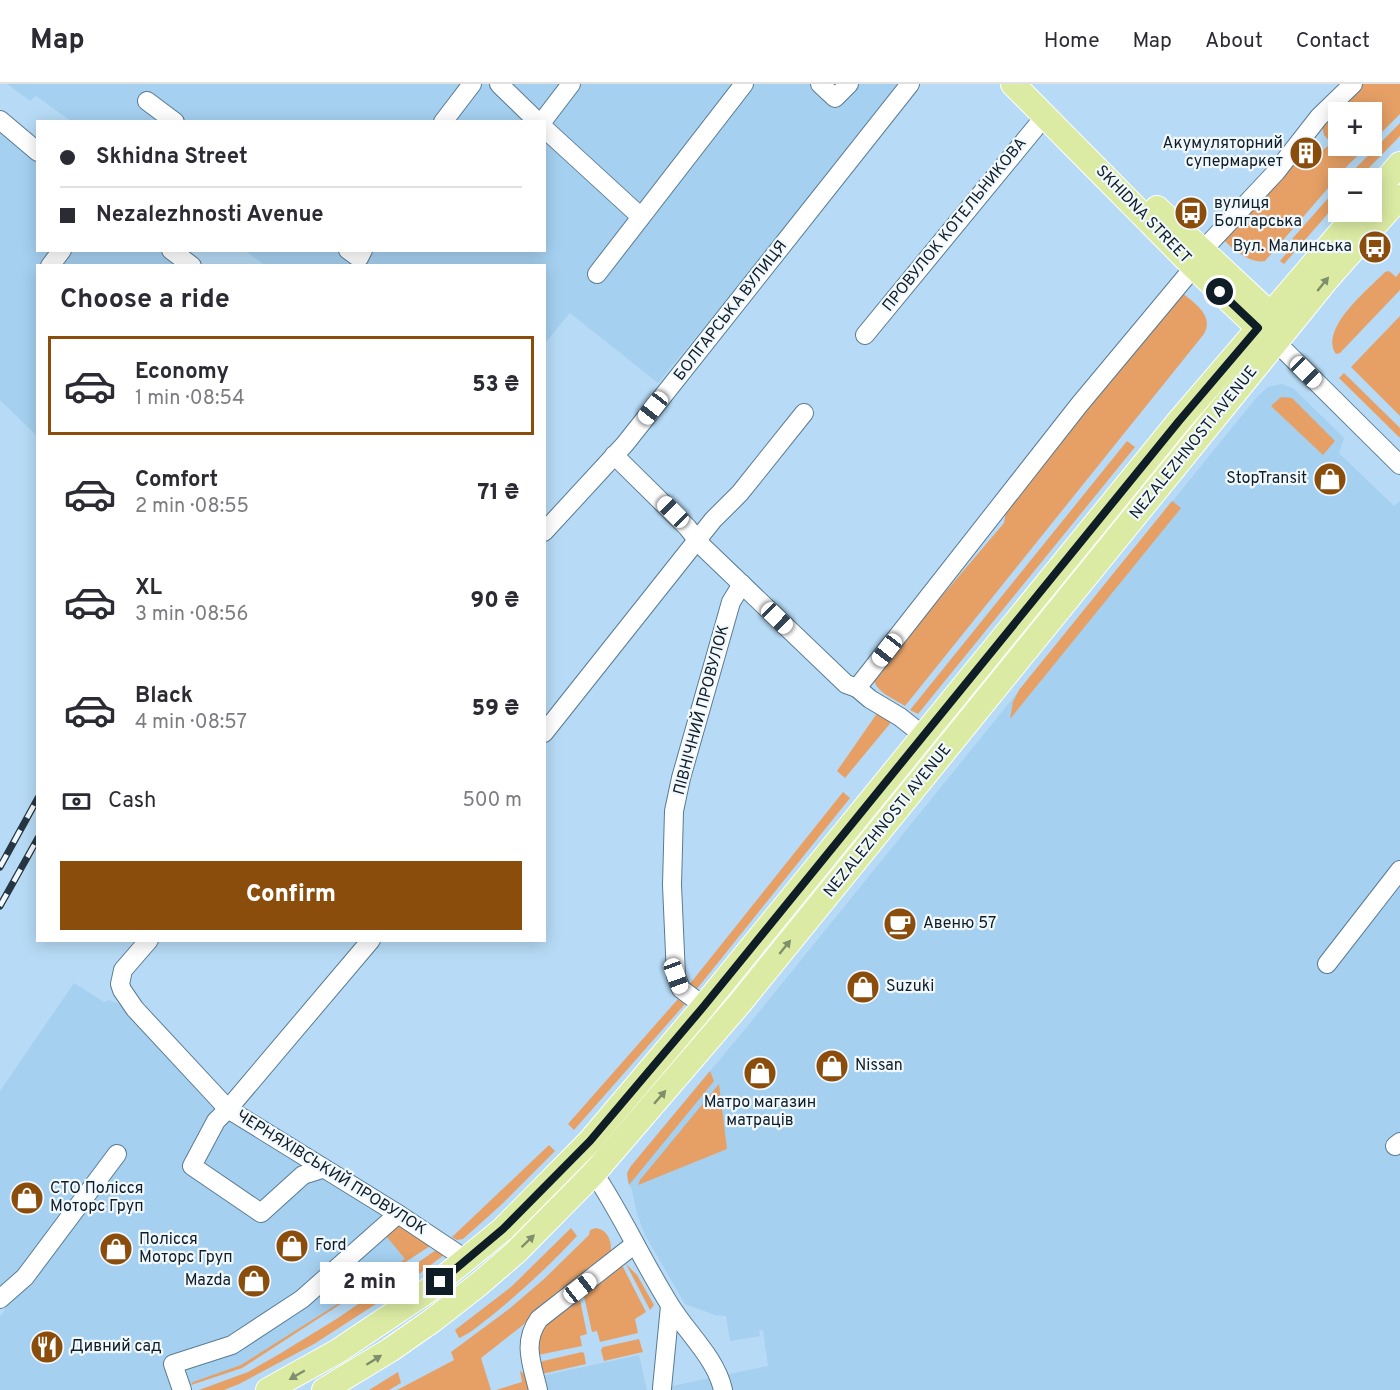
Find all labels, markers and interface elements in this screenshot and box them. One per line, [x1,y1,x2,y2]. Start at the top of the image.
text: Map [30,23,85,59]
text: Home [1044,28,1100,55]
text: Map [1133,28,1172,55]
text: About [1205,28,1263,55]
text: Contact [1296,28,1370,55]
map controls [1328,102,1382,222]
button: + [1328,102,1382,156]
street label: ПРОВУЛОК КОТЕЛЬНИКОВА [879,134,1031,316]
place label: Акумуляторний супермаркет [1163,134,1283,172]
building icon: Акумуляторний супермаркет [1288,135,1324,171]
text: Skhidna Street [96,144,248,171]
street label: SKHIDNA STREET [1091,162,1195,268]
button: − [1328,168,1382,222]
place label: вулиця Болгарська [1214,194,1302,232]
bus stop icon: вулиця Болгарська [1173,195,1209,231]
text: Nezalezhnosti Avenue [96,202,324,229]
bus stop icon: Вул. Малинська [1357,229,1393,265]
street label: БОЛГАРСЬКА ВУЛИЦЯ [670,237,792,385]
place label: Вул. Малинська [1233,237,1352,257]
one-way arrow [1317,276,1330,292]
route start [1206,278,1233,305]
text: Choose a ride [60,283,230,317]
car [1287,353,1325,391]
icon: car [63,359,117,413]
text: Economy [135,359,229,386]
street label: NEZALEZHNOSTI AVENUE [1126,362,1262,524]
text: 53 ₴ [472,372,519,399]
text: 1 min · 08:54 [135,386,245,412]
car [635,388,671,428]
shop icon: StopTransit [1312,461,1348,497]
icon: car [63,467,117,521]
text: Comfort [135,467,218,494]
place label: StopTransit [1226,469,1307,489]
text: 71 ₴ [478,480,519,507]
car [654,493,692,531]
text: 2 min · 08:55 [135,494,249,520]
icon: car [63,575,117,629]
text: XL [135,575,162,602]
text: 90 ₴ [470,588,519,615]
car [758,599,796,637]
text: 3 min · 08:56 [135,602,248,628]
street label: ПІВНІЧНИЙ ПРОВУЛОК [668,622,734,797]
car [869,630,905,670]
icon: car [63,683,117,737]
text: Black [135,683,193,710]
text: 59 ₴ [472,696,519,723]
text: 4 min · 08:57 [135,710,247,736]
street label: NEZALEZHNOSTI AVENUE [820,740,956,902]
icon: cash [60,785,93,818]
text: Cash [108,788,157,815]
text: 500 m [462,788,522,814]
button: Confirm [60,861,522,930]
cafe icon: Авеню 57 [882,906,918,942]
place label: Авеню 57 [923,914,996,934]
one-way arrow [779,940,791,955]
car [661,956,691,996]
shop icon: Suzuki [845,969,881,1005]
place label: Suzuki [886,977,934,997]
shop icon: Nissan [814,1048,850,1084]
shop icon: Матро магазин матраців [742,1055,778,1091]
place label: Nissan [855,1056,903,1076]
one-way arrow [654,1090,667,1105]
place label: Матро магазин матраців [704,1093,816,1131]
street label: ЧЕРНЯХІВСЬКИЙ ПРОВУЛОК [232,1104,431,1240]
place label: СТО Полісся Моторс Груп [50,1179,144,1217]
shop icon: СТО Полісся Моторс Груп [9,1180,45,1216]
shop icon: Ford [274,1228,310,1264]
place label: Полісся Моторс Груп [139,1230,233,1268]
shop icon: Полісся Моторс Груп [98,1231,134,1267]
one-way arrow [521,1234,535,1248]
place label: Ford [315,1236,346,1256]
callout: 2 min [320,1261,419,1303]
shop icon: Mazda [236,1263,272,1299]
route end [426,1268,453,1295]
text: 2 min [343,1270,396,1296]
car [560,1270,600,1306]
place label: Mazda [185,1271,231,1291]
restaurant icon: Дивний сад [29,1329,65,1365]
place label: Дивний сад [70,1337,162,1357]
one-way arrow [366,1354,382,1365]
one-way arrow [288,1369,305,1379]

